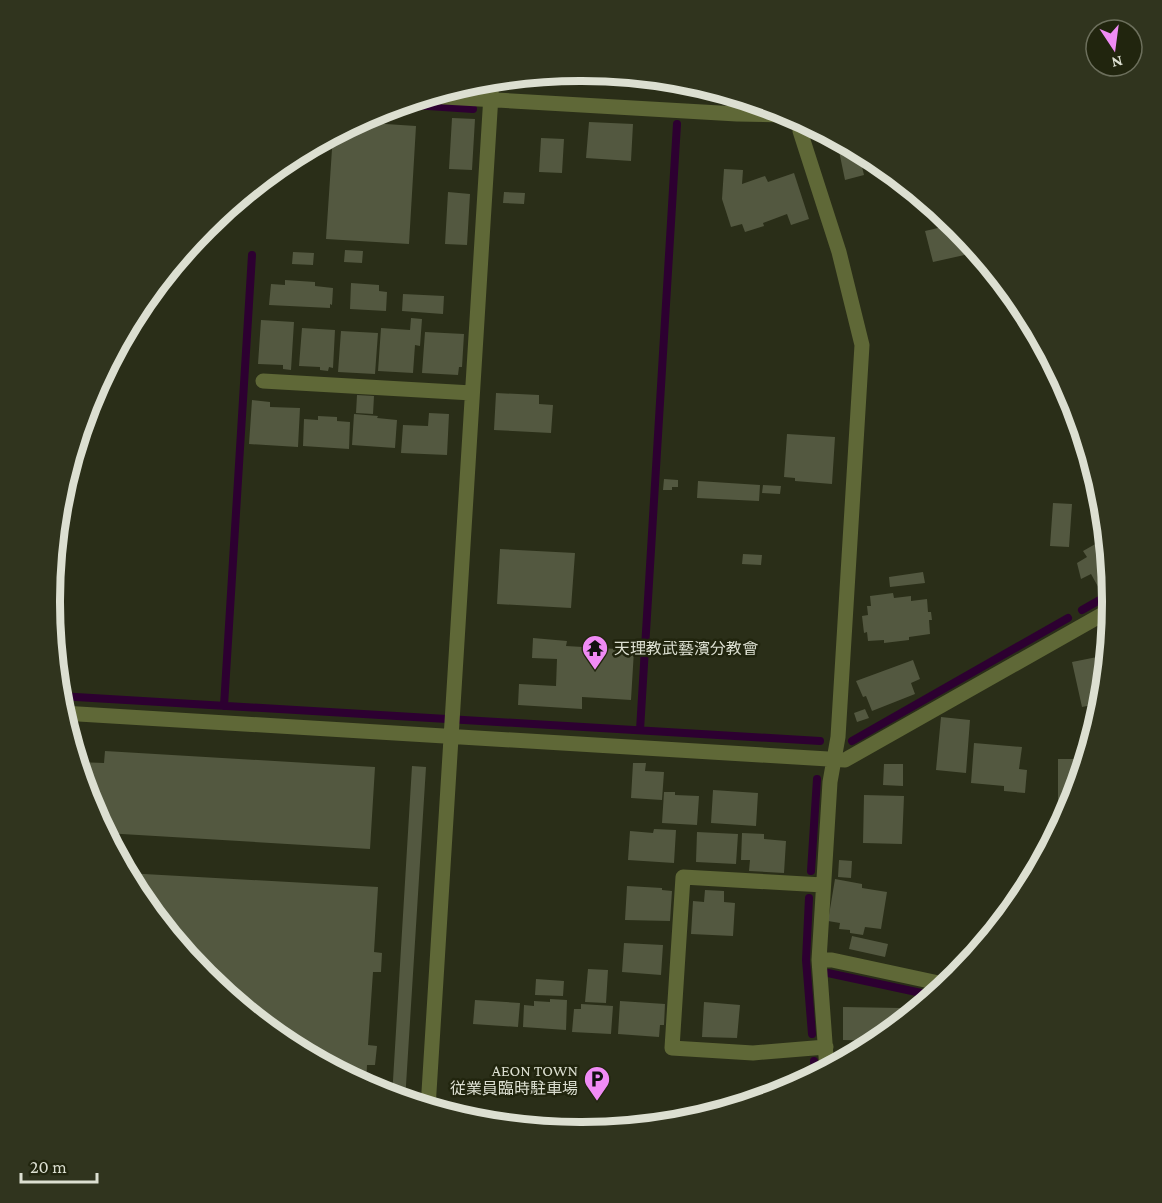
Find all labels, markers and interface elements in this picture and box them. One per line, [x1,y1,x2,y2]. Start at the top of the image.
north arrow [1084,18,1144,78]
text: N [1110,53,1124,72]
temple icon: 天理教武藝濱分教會 [580,633,610,671]
place label: 天理教武藝濱分教會 [614,640,758,657]
place label: AEON TOWN 従業員臨時駐車場 [450,1062,578,1097]
parking icon: AEON TOWN 従業員臨時駐車場 [582,1064,612,1102]
scale bar [21,1146,98,1184]
text: 20 m [30,1157,67,1177]

